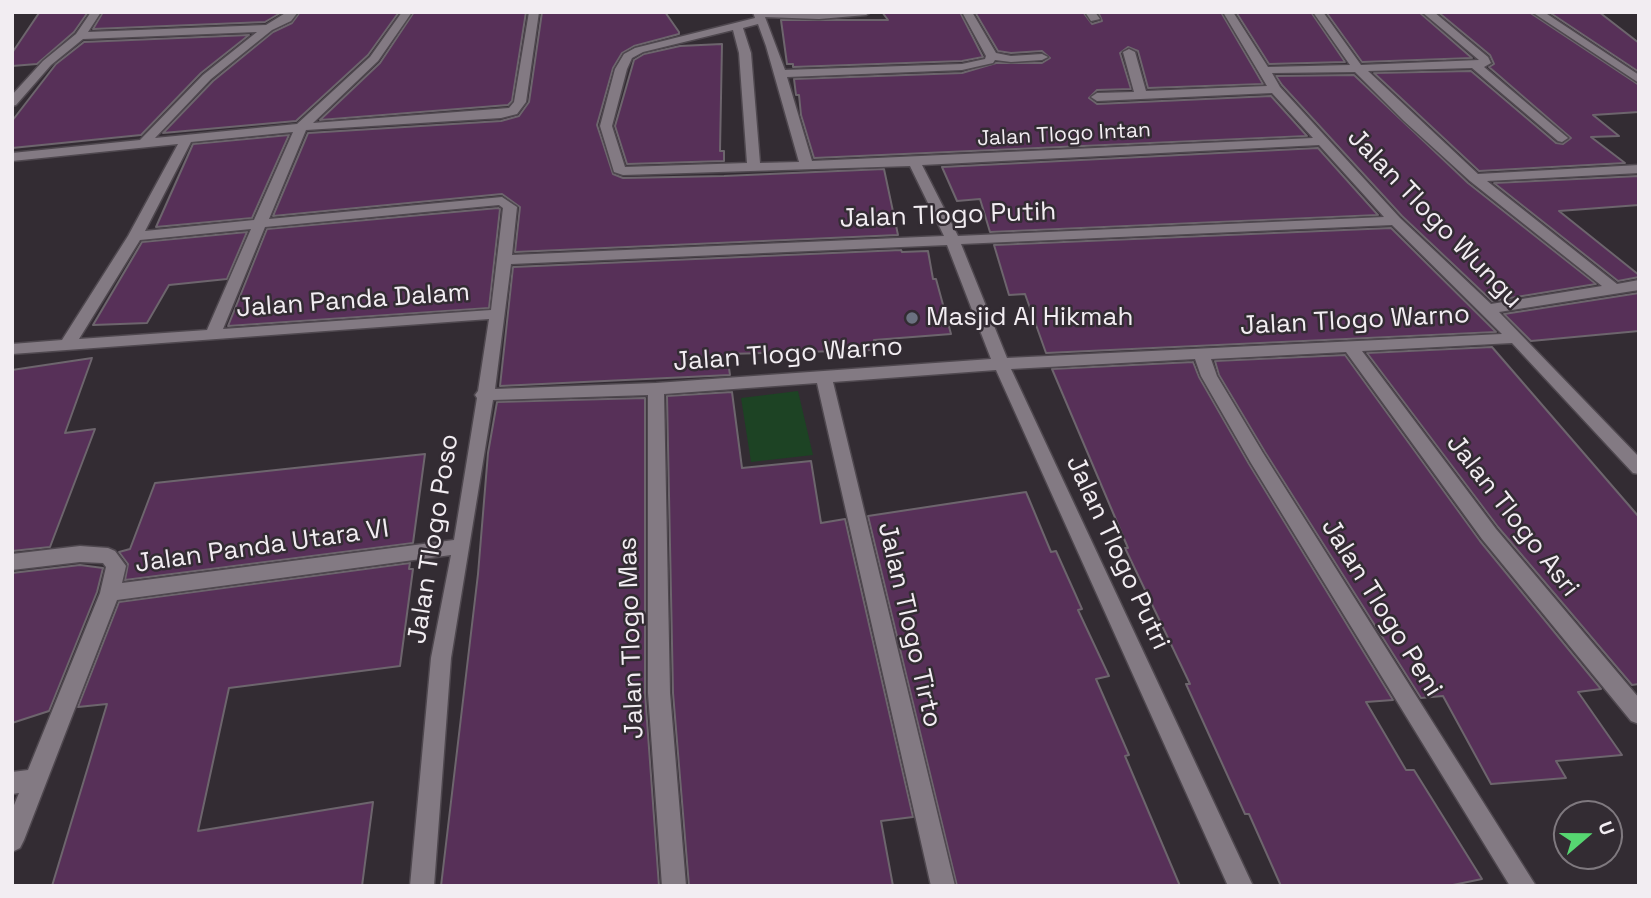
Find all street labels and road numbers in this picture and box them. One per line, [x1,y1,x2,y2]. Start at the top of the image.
street label: Jalan Tlogo Intan [976,118,1152,152]
street label: Jalan Tlogo Wungu [1340,123,1528,315]
street label: Jalan Tlogo Putih [839,197,1057,235]
street label: Jalan Panda Dalam [235,277,471,325]
street label: Jalan Tlogo Warno [1239,299,1471,343]
street label: Jalan Tlogo Warno [672,331,904,379]
street label: Jalan Tlogo Asri [1439,429,1585,603]
street label: Jalan Tlogo Poso [402,432,466,646]
street label: Jalan Tlogo Putri [1058,451,1176,655]
street label: Jalan Tlogo Peni [1314,513,1448,703]
street label: Jalan Panda Utara VI [133,514,391,580]
street label: Jalan Tlogo Tirto [870,519,948,731]
street label: Jalan Tlogo Mas [613,537,651,739]

